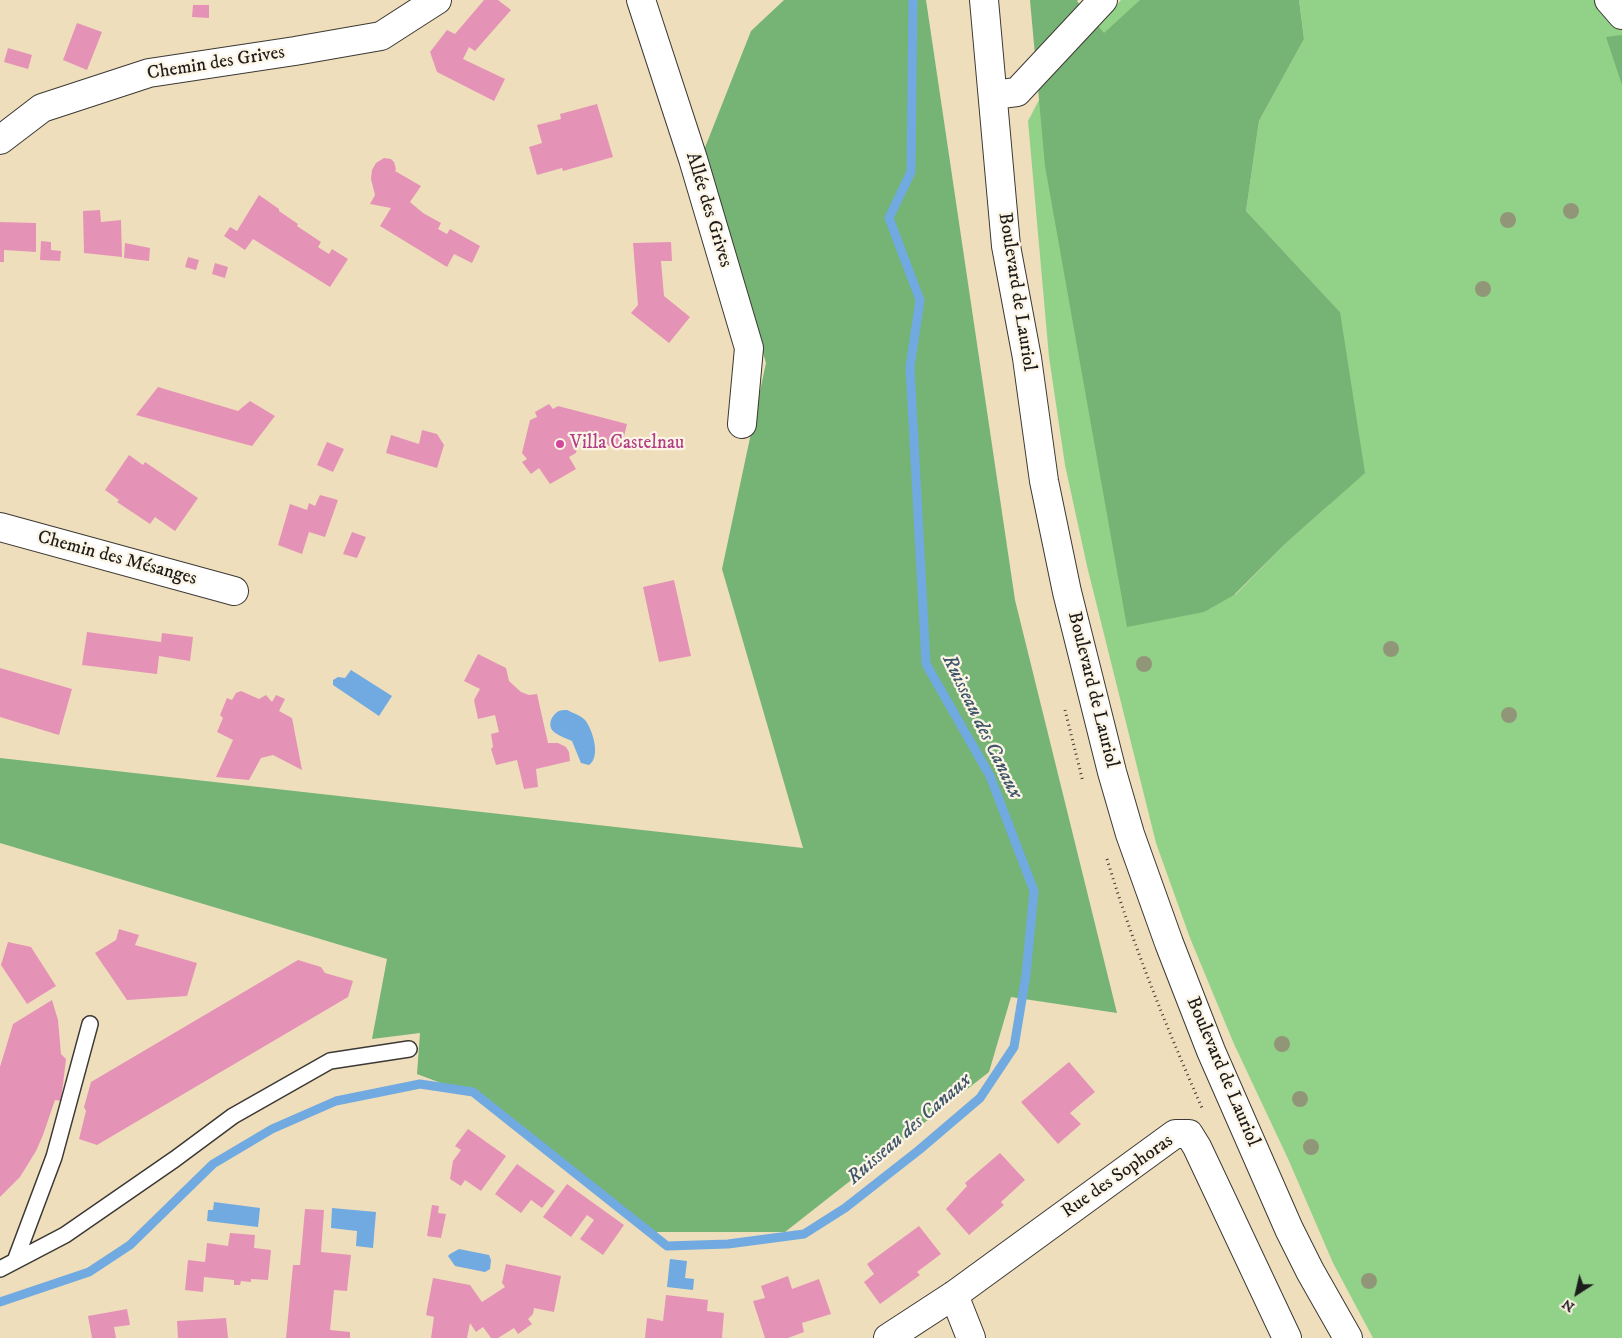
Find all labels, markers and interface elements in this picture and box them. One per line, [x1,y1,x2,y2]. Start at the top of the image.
street label: Chemin des Grives [146,42,286,86]
street label: Allée des Grives [680,150,736,270]
street label: Boulevard de Lauriol [992,211,1040,373]
place label: Villa Castelnau [570,433,684,455]
marker: Villa Castelnau [554,438,566,450]
street label: Chemin des Mésanges [35,527,199,591]
street label: Boulevard de Lauriol [1062,610,1122,770]
water label: Ruisseau des Canaux [936,651,1026,803]
street label: Boulevard de Lauriol [1180,994,1264,1150]
water label: Ruisseau des Canaux [843,1069,977,1191]
street label: Rue des Sophoras [1058,1130,1178,1224]
north arrow [1552,1268,1602,1318]
text: N [1559,1295,1578,1316]

